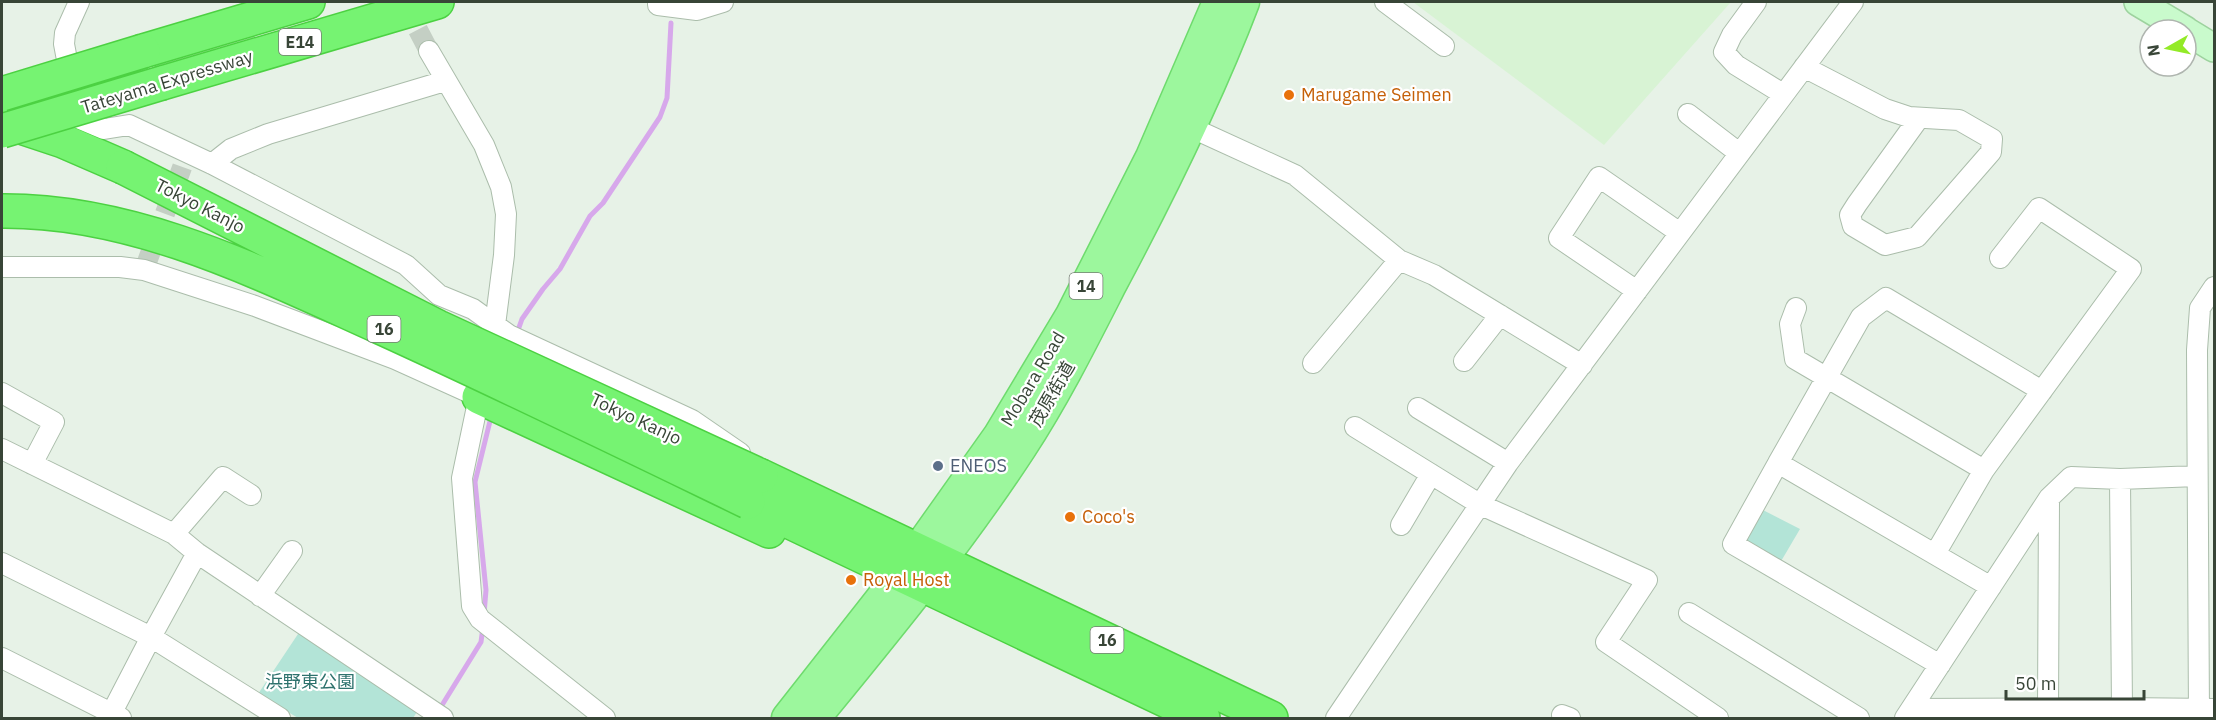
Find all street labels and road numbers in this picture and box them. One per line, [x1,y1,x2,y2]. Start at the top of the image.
road number: E14 [279,29,321,55]
street label: Tateyama Expressway [78,44,256,119]
street label: Tokyo Kanjo [152,173,249,238]
road number: 14 [1070,273,1102,299]
road number: 16 [368,316,400,342]
street label: Mobara Road [995,327,1070,430]
street label: 茂原街道 [1024,357,1080,431]
street label: Tokyo Kanjo [587,388,685,450]
road number: 16 [1090,627,1124,653]

